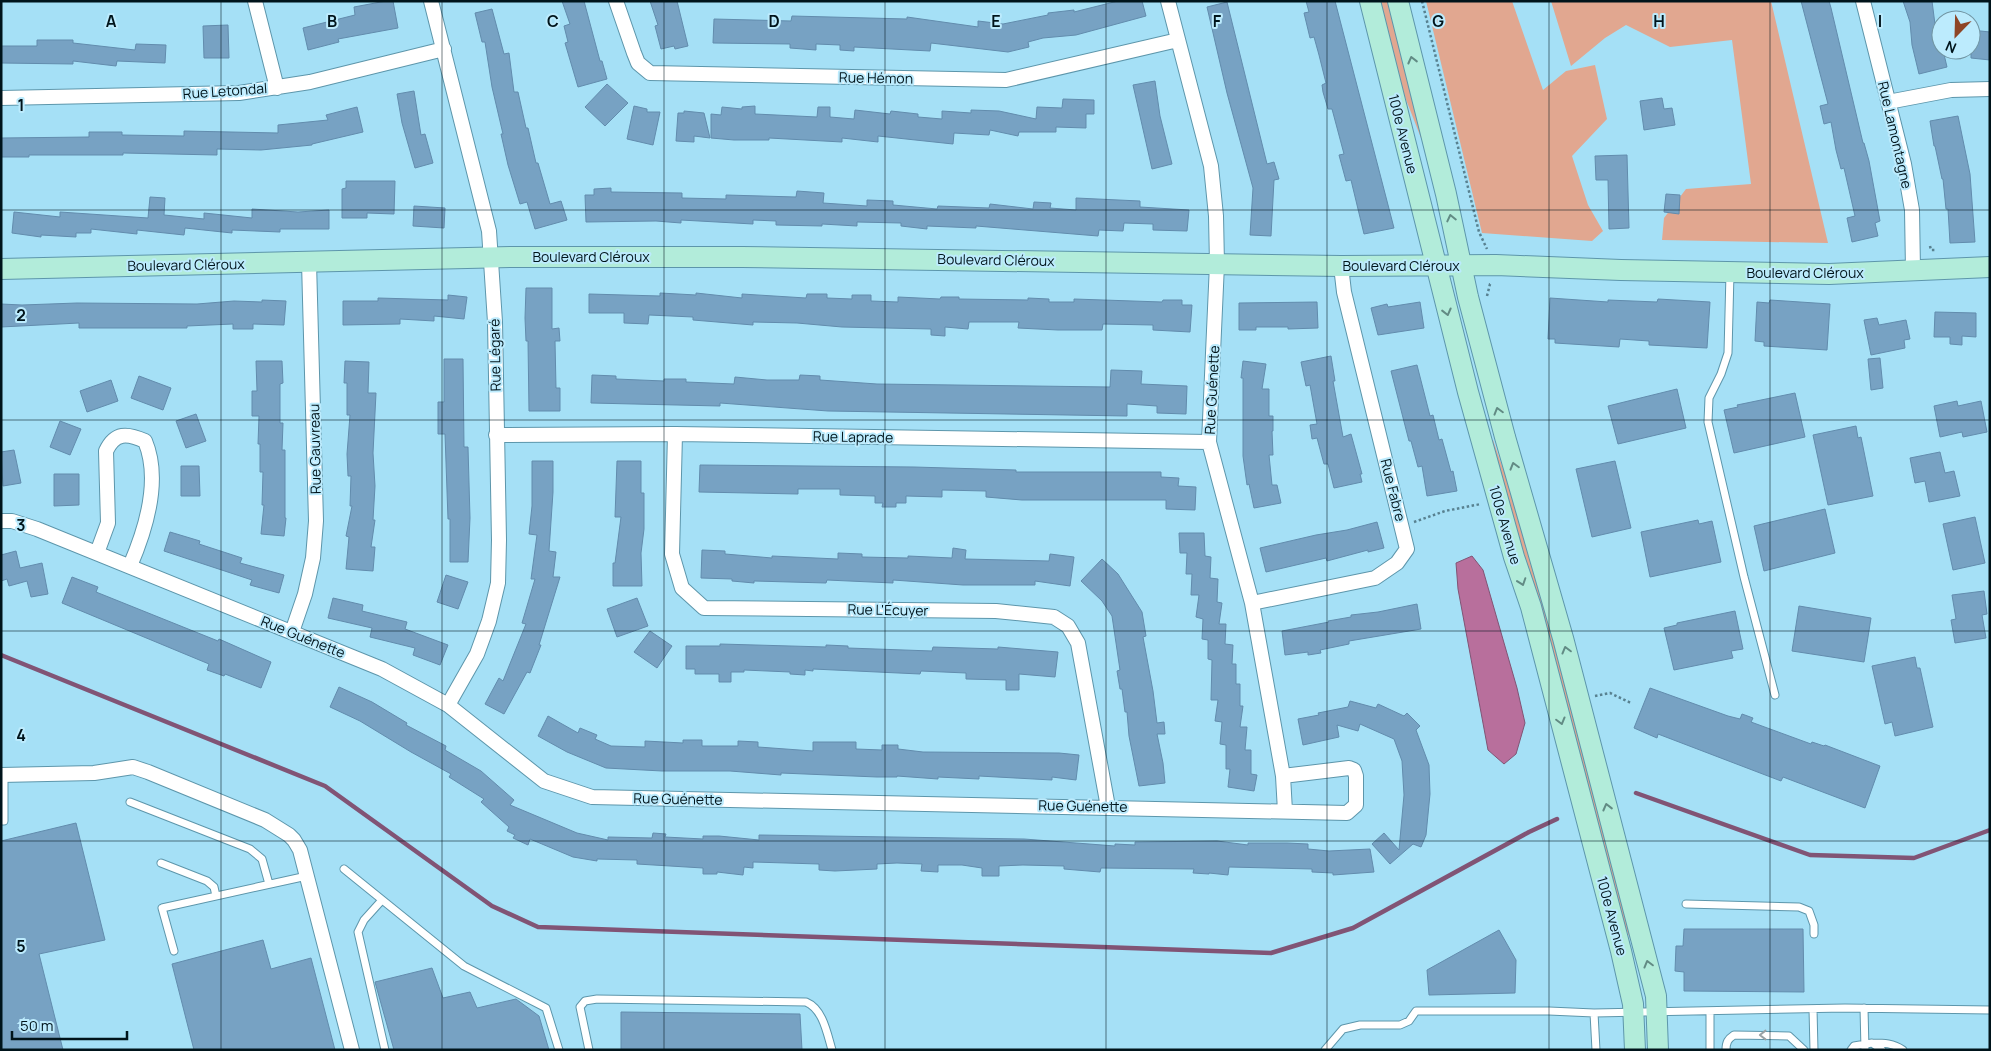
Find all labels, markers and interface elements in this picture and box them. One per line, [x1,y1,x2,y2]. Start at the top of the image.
text: A [106,10,117,32]
text: B [327,10,337,32]
text: C [547,10,559,32]
text: D [768,10,780,32]
text: E [991,10,1001,32]
text: F [1213,10,1222,32]
text: G [1432,10,1444,32]
text: H [1653,10,1665,32]
text: I [1878,10,1882,32]
north arrow [1931,10,1981,60]
text: N [1942,37,1959,58]
one-way arrow [1407,55,1418,64]
street label: Rue Hémon [839,67,913,88]
street label: Rue Letondal [182,78,268,103]
street label: Rue Lamontagne [1874,79,1917,190]
street label: 100e Avenue [1384,92,1423,176]
text: 1 [17,94,25,116]
one-way arrow [1446,213,1457,222]
street label: Boulevard Cléroux [532,247,650,266]
street label: Boulevard Cléroux [937,249,1055,270]
street label: Boulevard Cléroux [127,254,245,275]
street label: Boulevard Cléroux [1342,256,1460,275]
street label: Boulevard Cléroux [1746,263,1864,282]
text: 2 [16,304,26,326]
one-way arrow [1442,308,1452,316]
street label: Rue Légaré [484,318,505,392]
street label: Rue Guénette [1200,345,1223,435]
street label: Rue Gauvreau [304,404,325,494]
one-way arrow [1493,407,1504,416]
street label: Rue Laprade [813,426,893,447]
street label: Rue Fabre [1377,457,1410,523]
one-way arrow [1509,462,1519,470]
street label: 100e Avenue [1485,483,1526,567]
text: 3 [16,514,26,536]
one-way arrow [1516,577,1526,586]
street label: Rue L'Écuyer [847,599,929,620]
street label: Rue Guénette [258,611,348,662]
one-way arrow [1561,645,1572,654]
one-way arrow [1555,717,1566,726]
text: 4 [16,724,26,746]
street label: Rue Guénette [633,788,723,809]
street label: Rue Guénette [1038,795,1128,816]
one-way arrow [1602,802,1613,811]
street label: 100e Avenue [1593,874,1632,958]
text: 5 [16,935,26,957]
one-way arrow [1643,960,1654,969]
scale bar [12,1008,128,1040]
text: 50 m [20,1015,54,1036]
one-way arrow [1758,1030,1766,1040]

